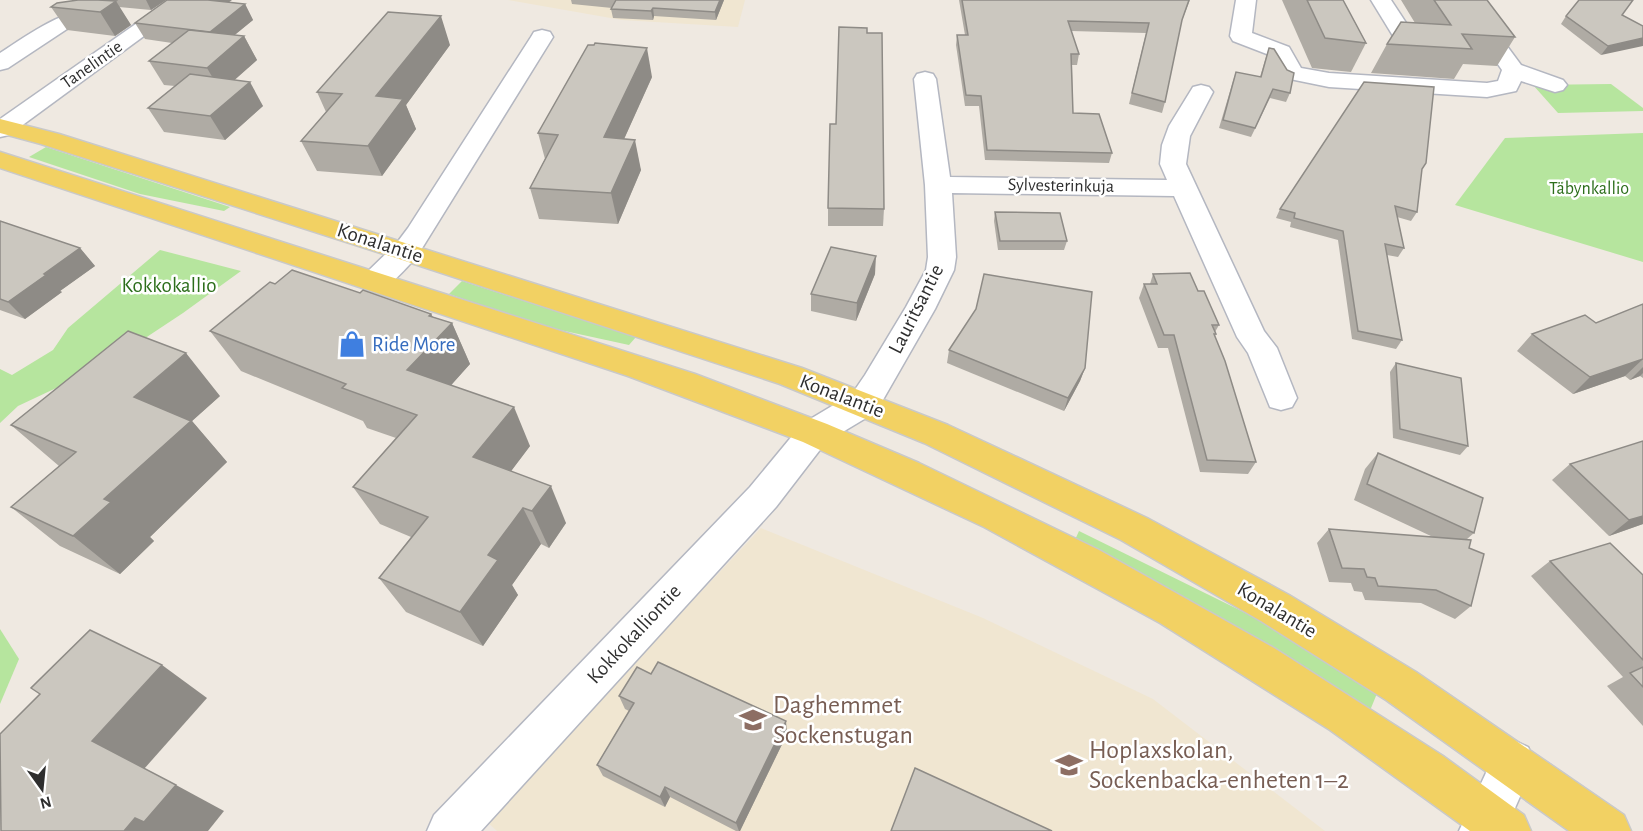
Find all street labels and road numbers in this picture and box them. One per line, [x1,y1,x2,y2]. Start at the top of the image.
street label: Tanelintie [58,38,126,92]
street label: Sylvesterinkuja [1008,176,1114,196]
street label: Konalantie [335,219,425,267]
street label: Lauritsantie [885,261,947,357]
street label: Konalantie [797,370,887,422]
street label: Konalantie [1234,578,1320,642]
street label: Kokkokalliontie [583,580,685,688]

